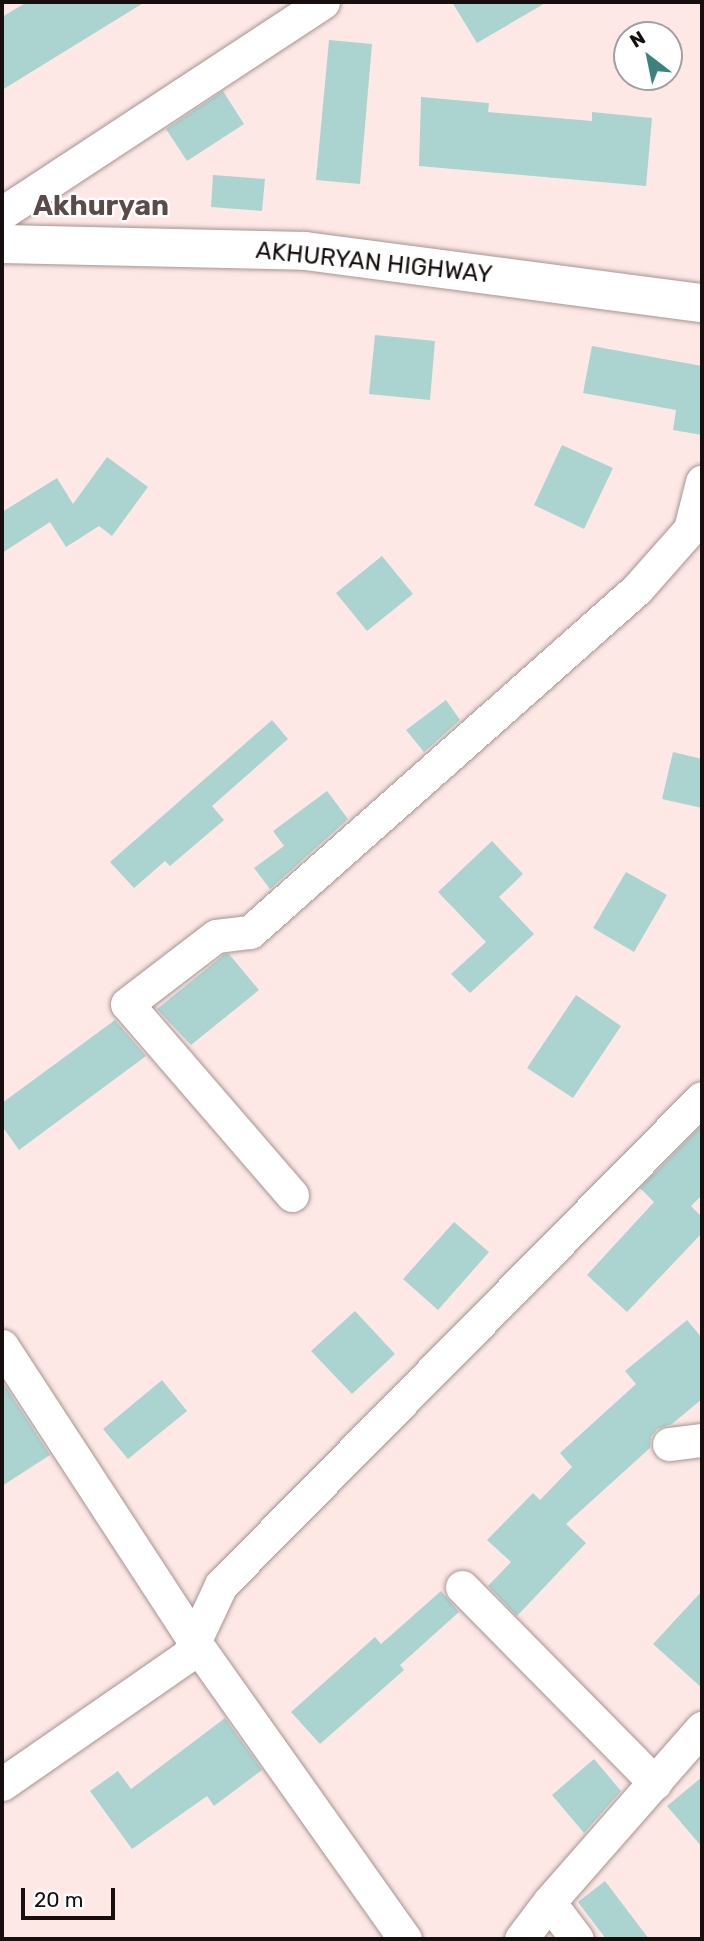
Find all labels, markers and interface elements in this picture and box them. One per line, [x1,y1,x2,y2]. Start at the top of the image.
north arrow [613,21,683,91]
text: N [626,26,650,53]
district label: Akhuryan [33,189,169,223]
street label: AKHURYAN HIGHWAY [254,236,494,290]
scale bar [24,1874,119,1918]
text: 20 m [34,1887,83,1912]

